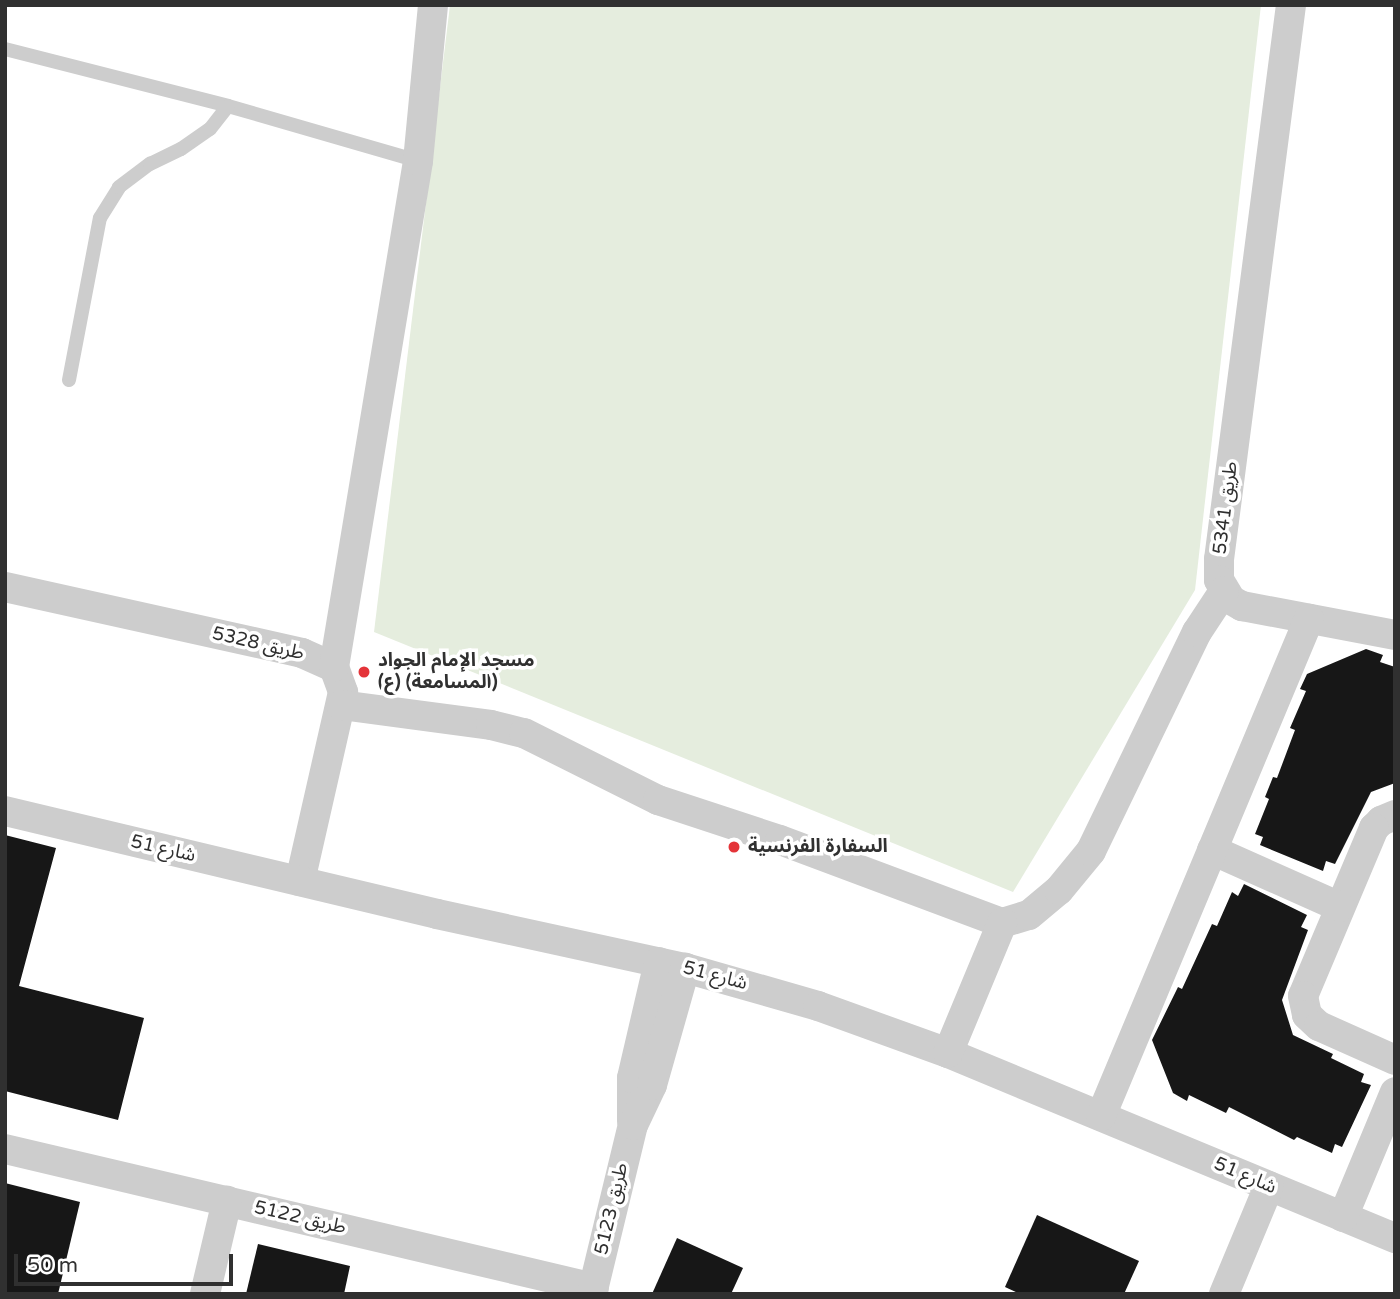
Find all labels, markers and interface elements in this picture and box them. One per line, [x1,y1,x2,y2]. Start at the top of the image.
street label: طريق 5341 [1209,460,1243,556]
street label: طريق 5328 [210,622,306,666]
place label: مسجد الإمام الجواد (ع) (المسامعة) [378,650,535,694]
marker: مسجد الإمام الجواد (ع) (المسامعة) [356,664,372,680]
street label: شارع 51 [128,830,198,868]
place label: السفارة الفرنسية [748,836,888,858]
marker: السفارة الفرنسية [726,839,742,855]
street label: شارع 51 [680,956,750,996]
street label: شارع 51 [1210,1153,1280,1199]
street label: طريق 5123 [590,1161,634,1257]
street label: طريق 5122 [252,1196,348,1240]
scale bar [18,1240,236,1284]
text: 50 m [27,1253,78,1278]

